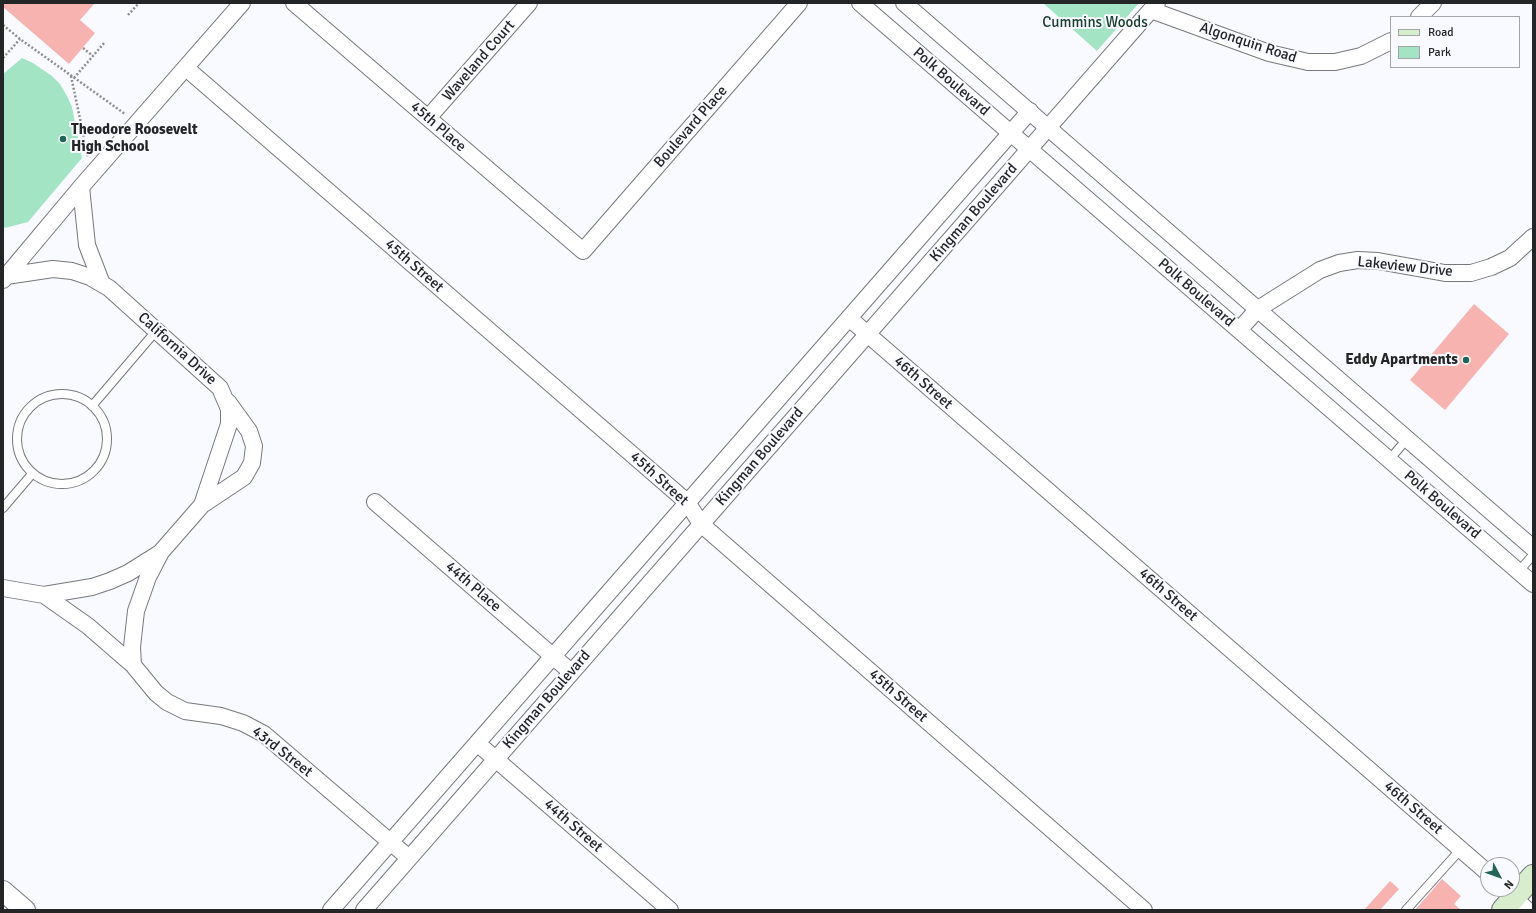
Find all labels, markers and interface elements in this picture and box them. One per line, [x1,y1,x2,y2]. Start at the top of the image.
park label: Cummins Woods [1042,14,1148,32]
legend [1390,16,1520,68]
street label: Waveland Court [439,17,519,105]
street label: Algonquin Road [1197,19,1299,67]
text: Road [1428,25,1454,40]
street label: Polk Boulevard [909,44,993,120]
text: Park [1428,45,1451,60]
street label: Boulevard Place [651,82,731,172]
street label: 45th Place [406,98,470,156]
place label: Theodore Roosevelt High School [71,121,198,156]
marker: Theodore Roosevelt High School [58,134,68,144]
street label: Kingman Boulevard [926,160,1022,266]
street label: 45th Street [381,236,447,296]
street label: Lakeview Drive [1357,253,1453,281]
street label: Polk Boulevard [1154,255,1238,331]
street label: California Drive [134,309,220,389]
place label: Eddy Apartments [1345,351,1458,369]
street label: 46th Street [890,353,956,413]
marker: Eddy Apartments [1461,355,1471,365]
street label: Kingman Boulevard [712,404,808,510]
street label: 45th Street [626,448,692,510]
street label: Polk Boulevard [1400,467,1484,543]
street label: 44th Place [441,558,505,616]
street label: 46th Street [1135,565,1201,625]
street label: Kingman Boulevard [499,647,595,753]
street label: 45th Street [865,666,931,726]
street label: 43rd Street [248,723,316,781]
street label: 46th Street [1380,778,1446,838]
street label: 44th Street [540,796,606,856]
north arrow [1480,857,1520,897]
text: N [1501,877,1516,892]

